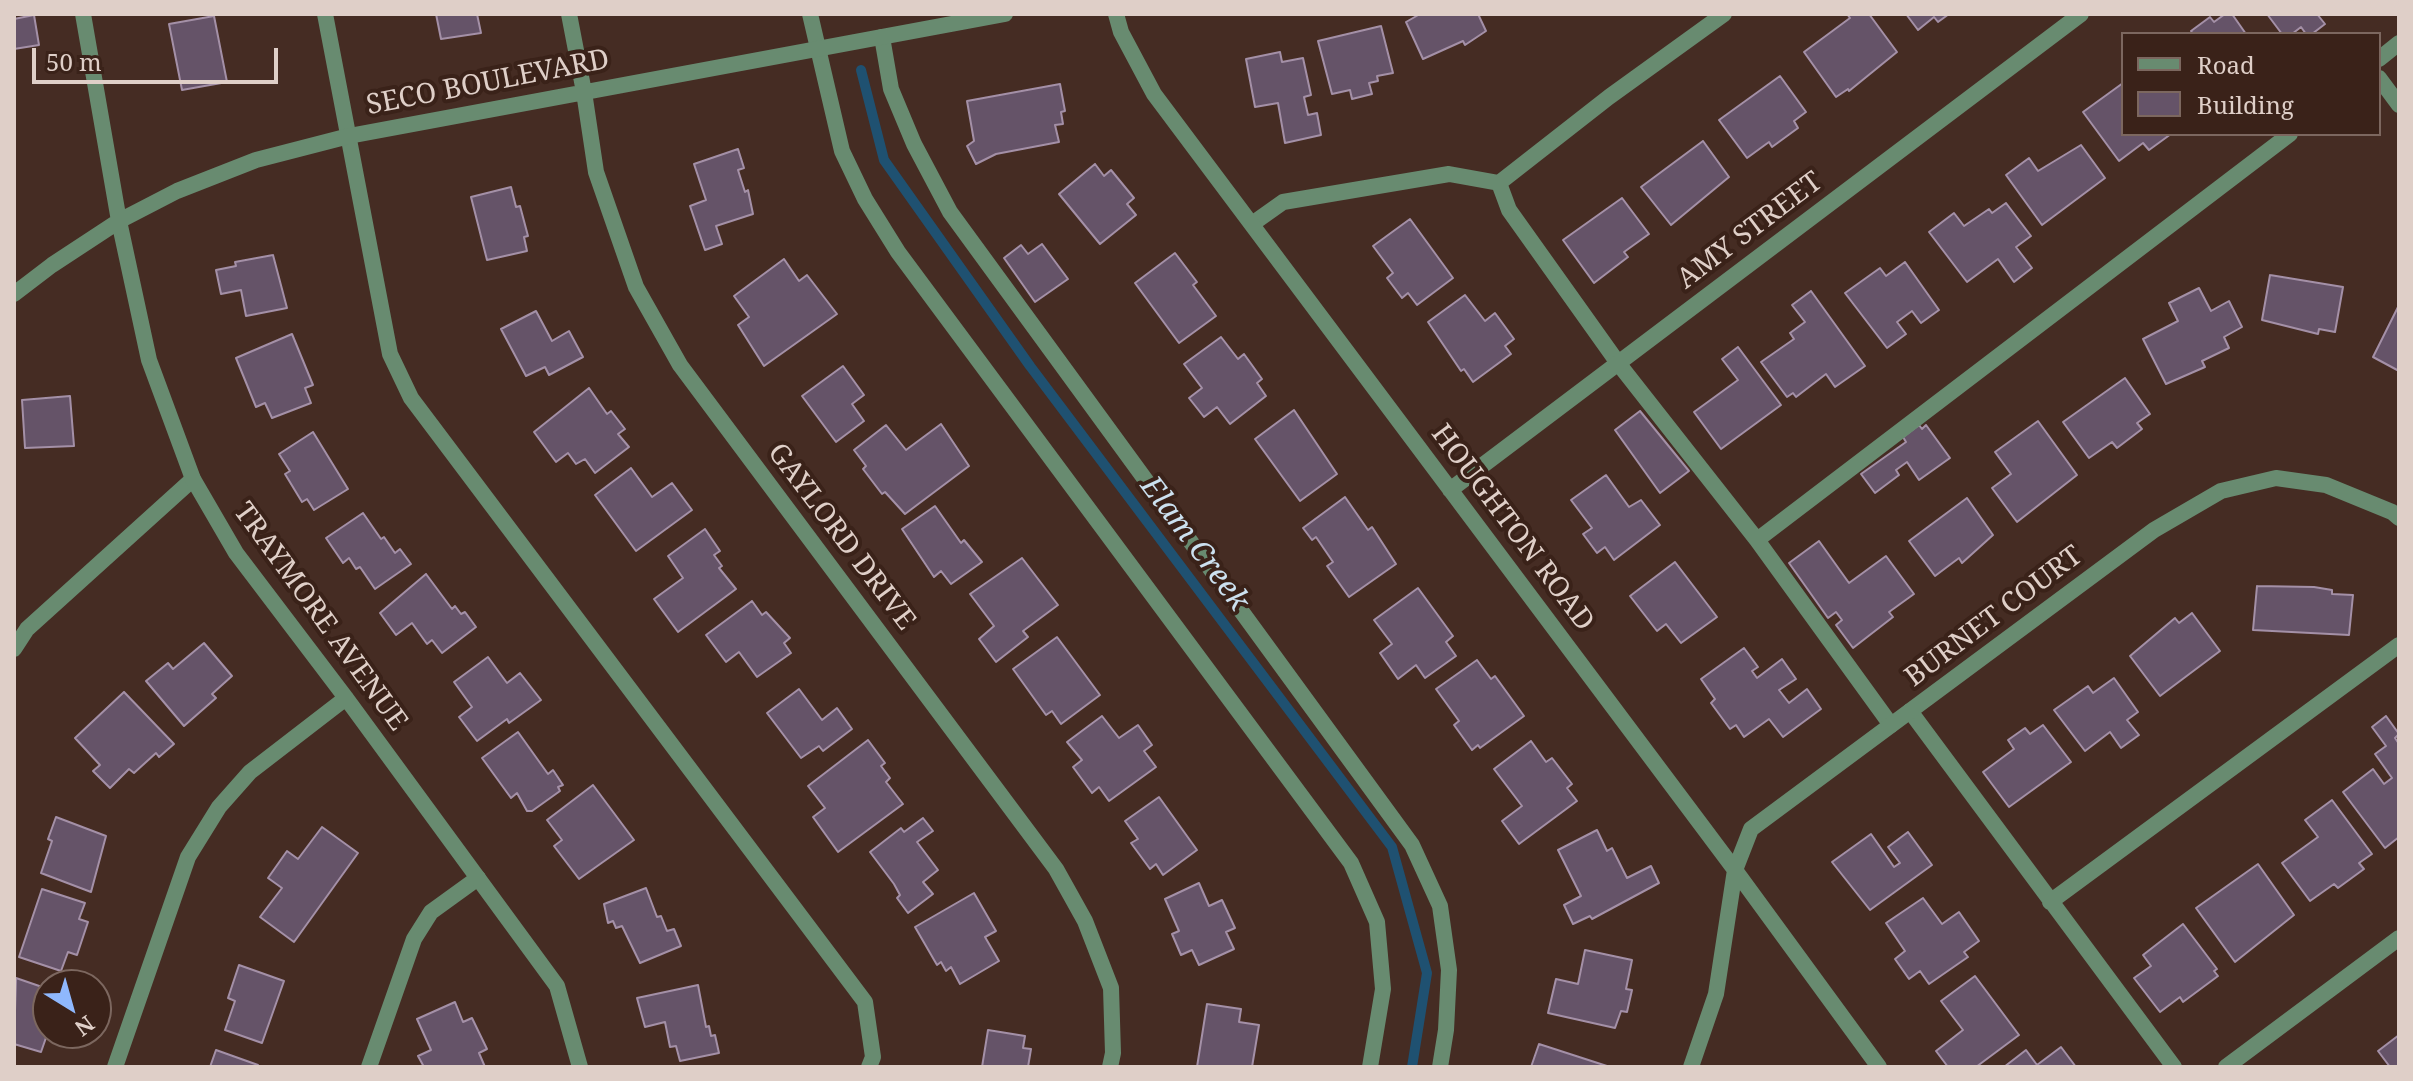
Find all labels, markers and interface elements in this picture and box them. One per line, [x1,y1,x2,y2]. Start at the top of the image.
scale bar [36,32,282,82]
legend [2121,32,2381,136]
street label: SECO BOULEVARD [364,43,612,123]
text: 50 m [46,45,102,78]
text: Road [2197,48,2255,81]
text: Building [2197,88,2294,121]
street label: AMY STREET [1671,166,1829,296]
street label: HOUGHTON ROAD [1424,418,1600,638]
street label: GAYLORD DRIVE [760,437,922,637]
water label: Elam Creek [1132,470,1256,618]
street label: TRAYMORE AVENUE [226,496,414,738]
street label: BURNET COURT [1899,539,2089,695]
north arrow [32,969,112,1049]
text: N [69,1009,101,1044]

